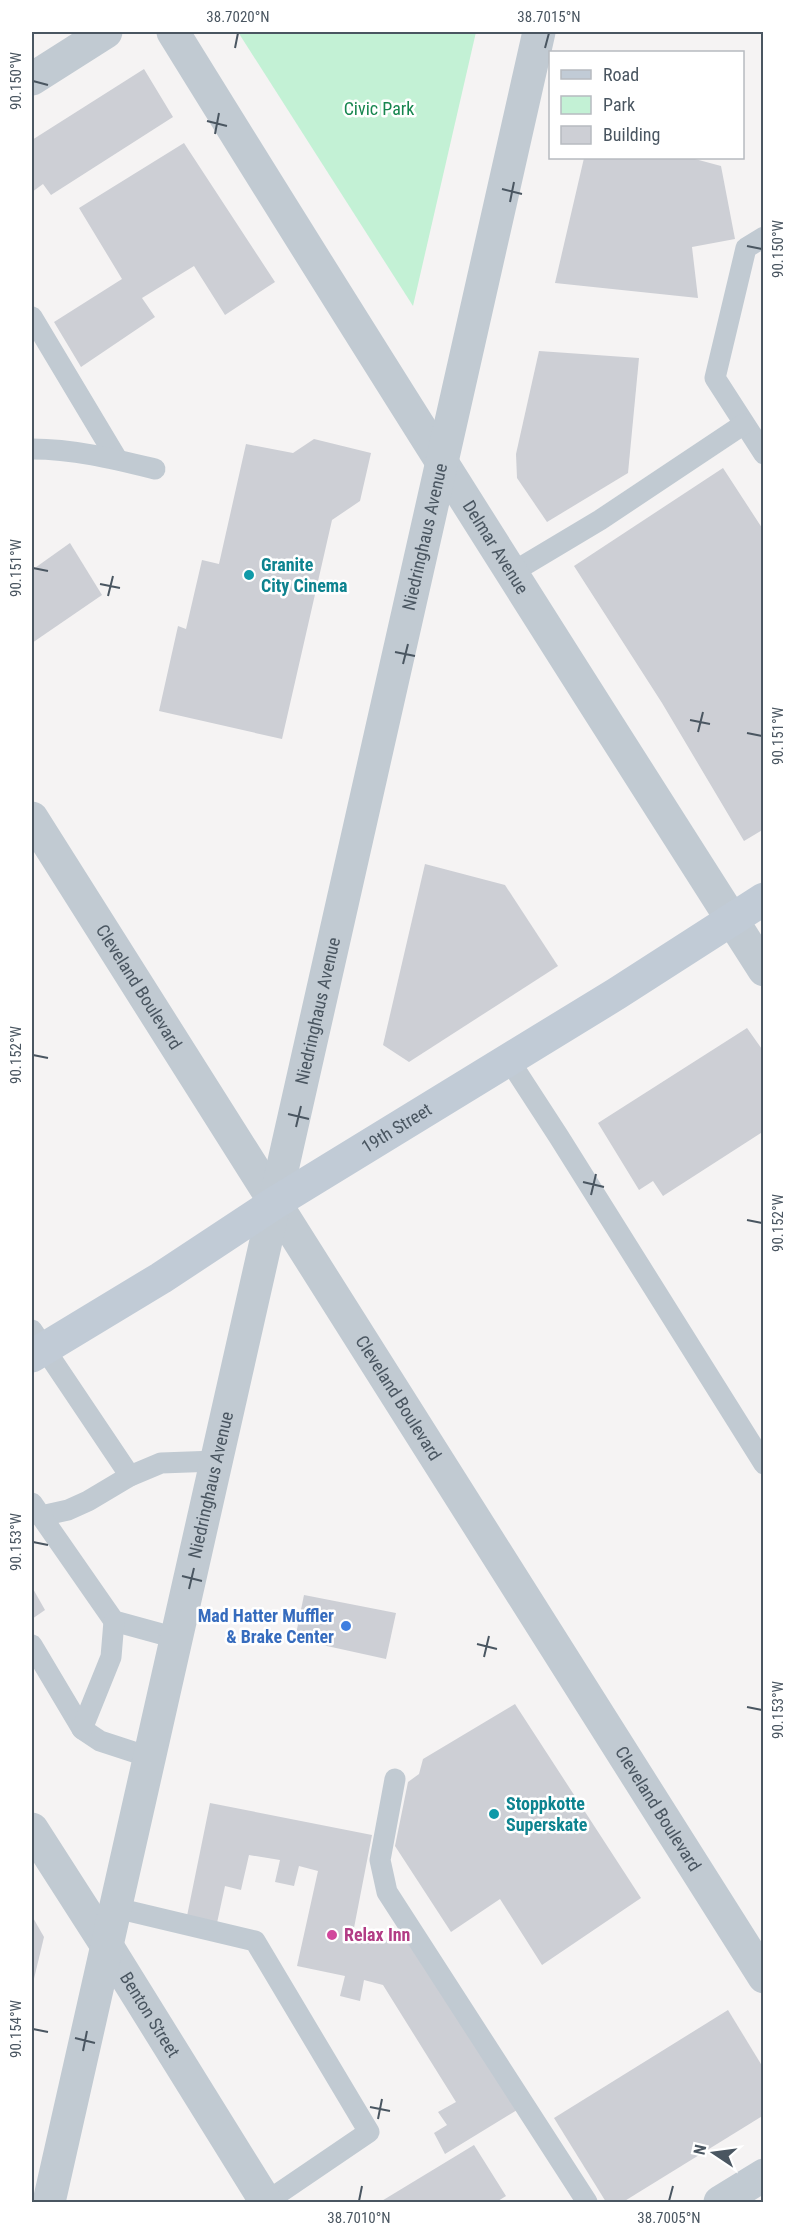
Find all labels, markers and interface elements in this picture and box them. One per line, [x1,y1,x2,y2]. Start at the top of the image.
text: 38.7020°N [206,8,270,26]
text: 38.7015°N [517,8,581,26]
text: 90.150°W [7,51,25,110]
legend [549,51,744,159]
text: Road [603,64,639,85]
text: Park [603,94,635,115]
park label: Civic Park [344,98,414,119]
text: Building [603,124,660,145]
text: 90.150°W [769,219,787,278]
street label: Niedringhaus Avenue [398,461,451,612]
street label: Delmar Avenue [459,497,533,598]
text: 90.151°W [7,538,25,597]
place label: Granite City Cinema [261,554,348,596]
marker: Granite City Cinema [242,568,256,582]
text: 90.151°W [769,706,787,765]
street label: Cleveland Boulevard [92,920,186,1053]
street label: Niedringhaus Avenue [291,935,344,1086]
text: 90.152°W [7,1025,25,1084]
street label: 19th Street [358,1098,435,1157]
text: 90.152°W [769,1193,787,1252]
street label: Cleveland Boulevard [351,1331,446,1464]
street label: Niedringhaus Avenue [184,1409,237,1560]
text: 90.153°W [7,1512,25,1571]
place label: Mad Hatter Muffler & Brake Center [198,1605,334,1647]
marker: Mad Hatter Muffler & Brake Center [339,1619,353,1633]
text: 90.153°W [769,1680,787,1739]
street label: Cleveland Boulevard [611,1742,706,1875]
place label: Stoppkotte Superskate [506,1793,588,1835]
marker: Stoppkotte Superskate [487,1807,501,1821]
place label: Relax Inn [344,1924,410,1945]
marker: Relax Inn [325,1928,339,1942]
street label: Benton Street [116,1968,184,2061]
text: 90.154°W [7,1999,25,2058]
north arrow [684,2123,744,2183]
text: N [690,2143,710,2157]
text: 38.7010°N [327,2209,391,2227]
text: 38.7005°N [637,2209,701,2227]

